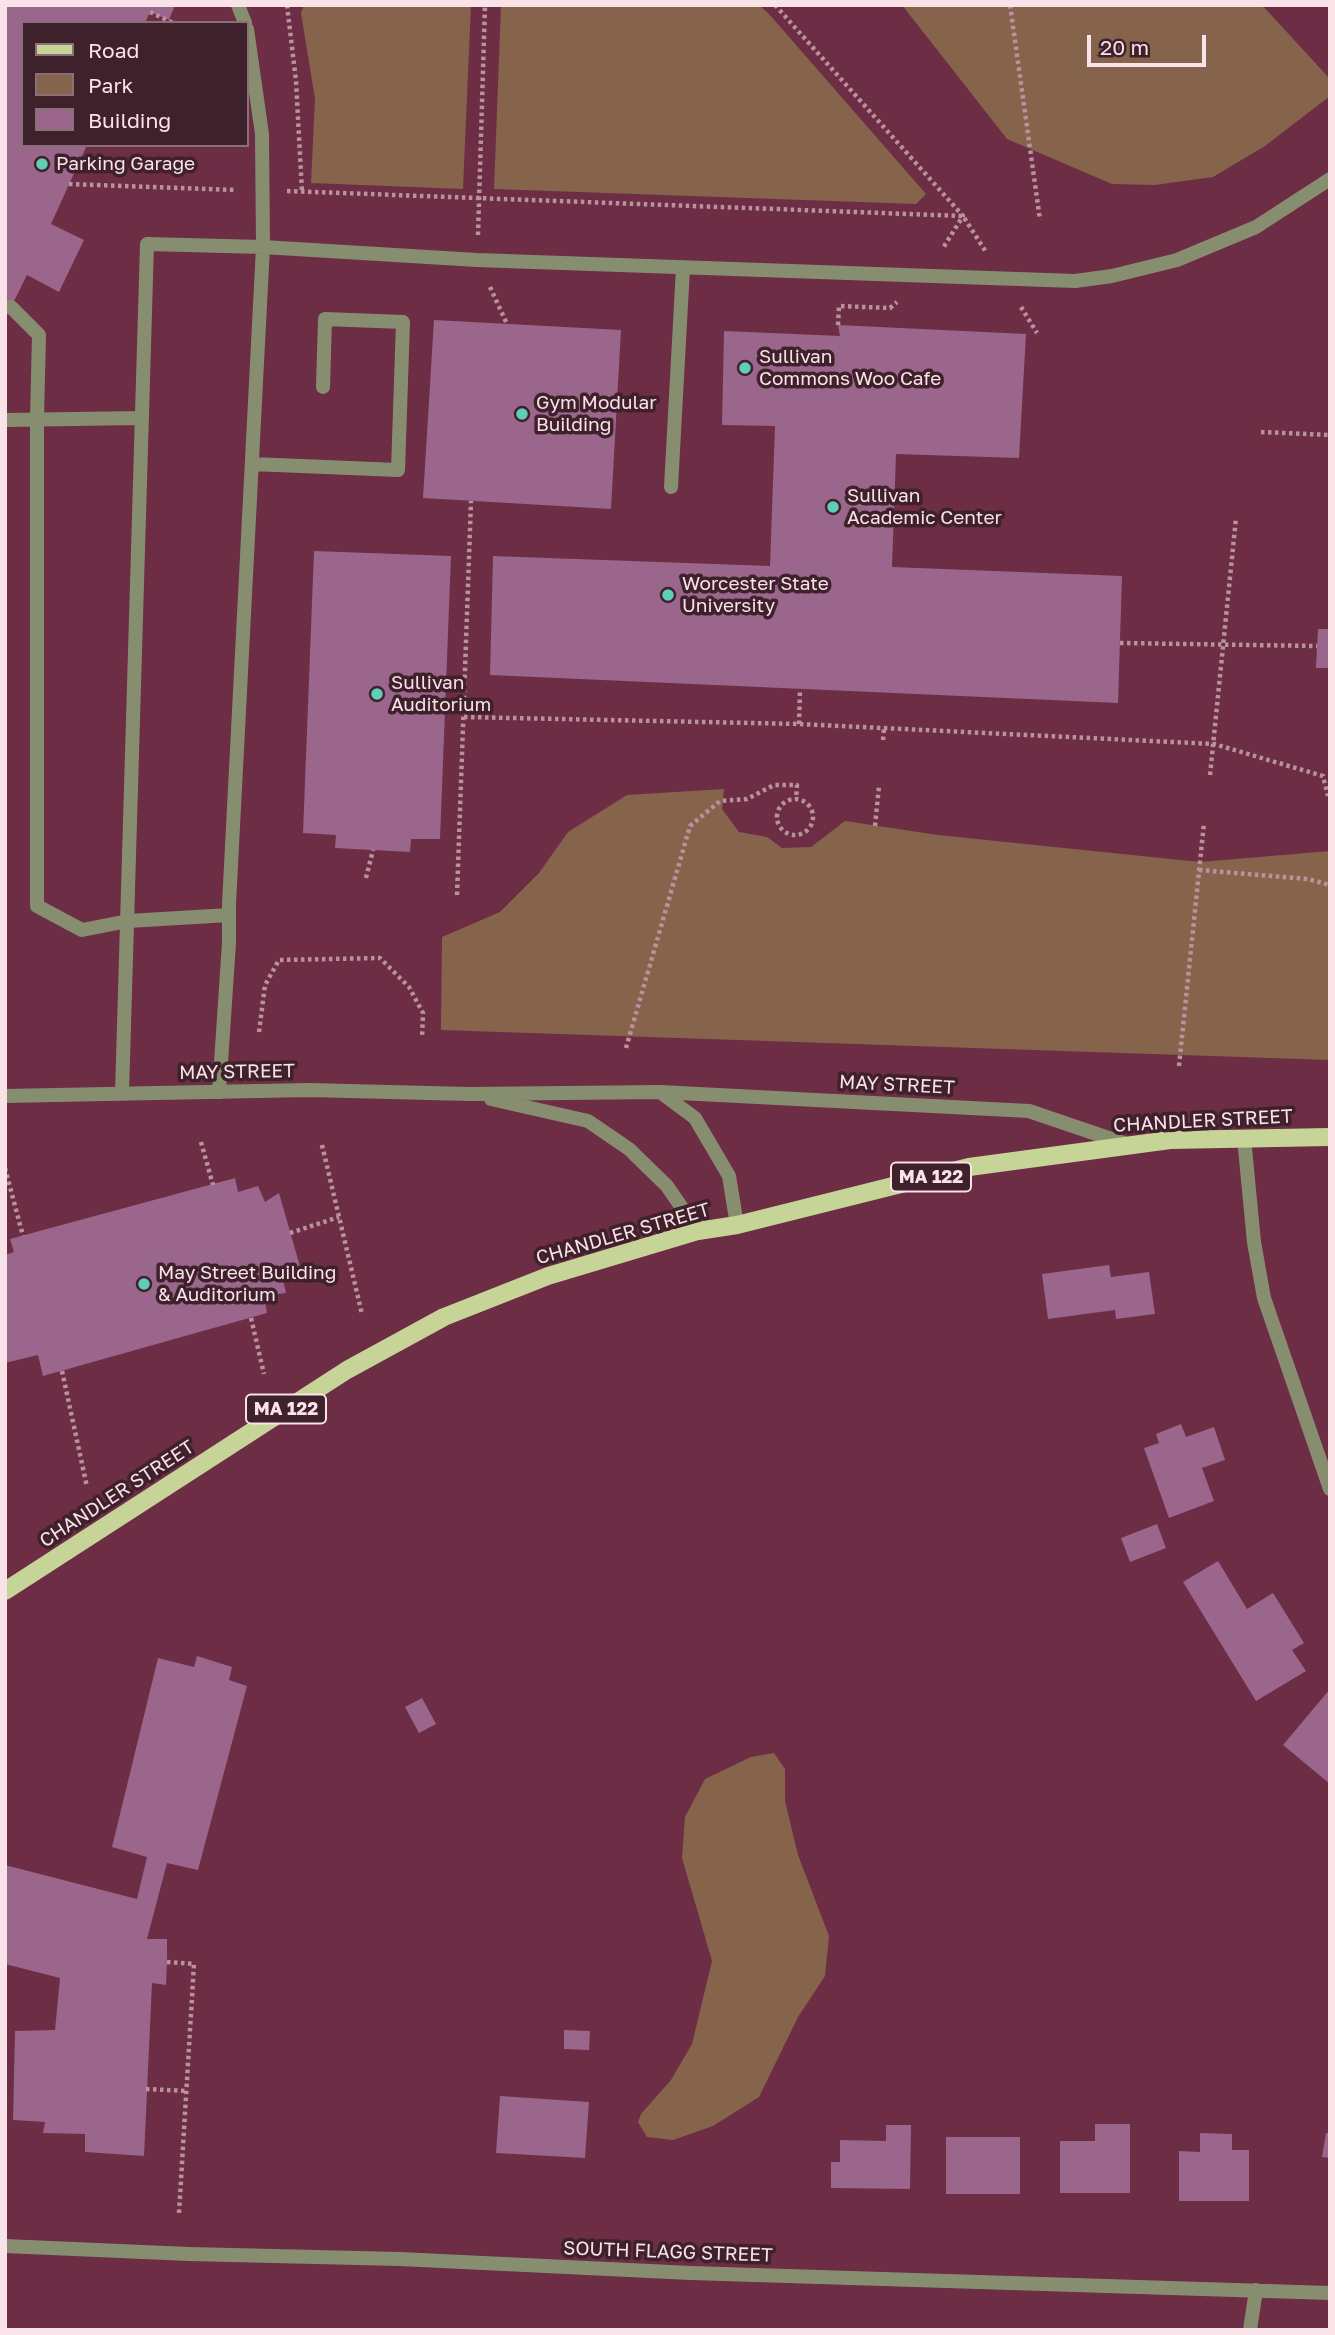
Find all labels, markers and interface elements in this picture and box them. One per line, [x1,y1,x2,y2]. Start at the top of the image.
legend [21,21,248,147]
scale bar [1090,21,1209,65]
text: 20 m [1100,34,1149,60]
text: Road [88,37,139,63]
text: Park [88,72,133,98]
text: Building [88,107,171,133]
place label: Parking Garage [56,153,195,175]
marker: Parking Garage [34,156,50,172]
place label: Sullivan Commons Woo Cafe [759,346,941,390]
marker: Sullivan Commons Woo Cafe [737,360,753,376]
place label: Gym Modular Building [536,392,657,436]
marker: Gym Modular Building [514,406,530,422]
place label: Sullivan Academic Center [847,485,1002,529]
marker: Sullivan Academic Center [825,499,841,515]
place label: Worcester State University [682,573,829,617]
marker: Worcester State University [660,587,676,603]
place label: Sullivan Auditorium [391,672,491,716]
marker: Sullivan Auditorium [369,686,385,702]
street label: MAY STREET [179,1060,295,1084]
street label: MAY STREET [839,1071,955,1099]
street label: CHANDLER STREET [1113,1105,1293,1137]
road number: MA 122 [891,1162,971,1192]
street label: CHANDLER STREET [533,1198,713,1270]
place label: May Street Building & Auditorium [158,1262,336,1306]
marker: May Street Building & Auditorium [136,1276,152,1292]
road number: MA 122 [246,1394,326,1424]
street label: CHANDLER STREET [35,1435,199,1553]
street label: SOUTH FLAGG STREET [563,2237,773,2267]

